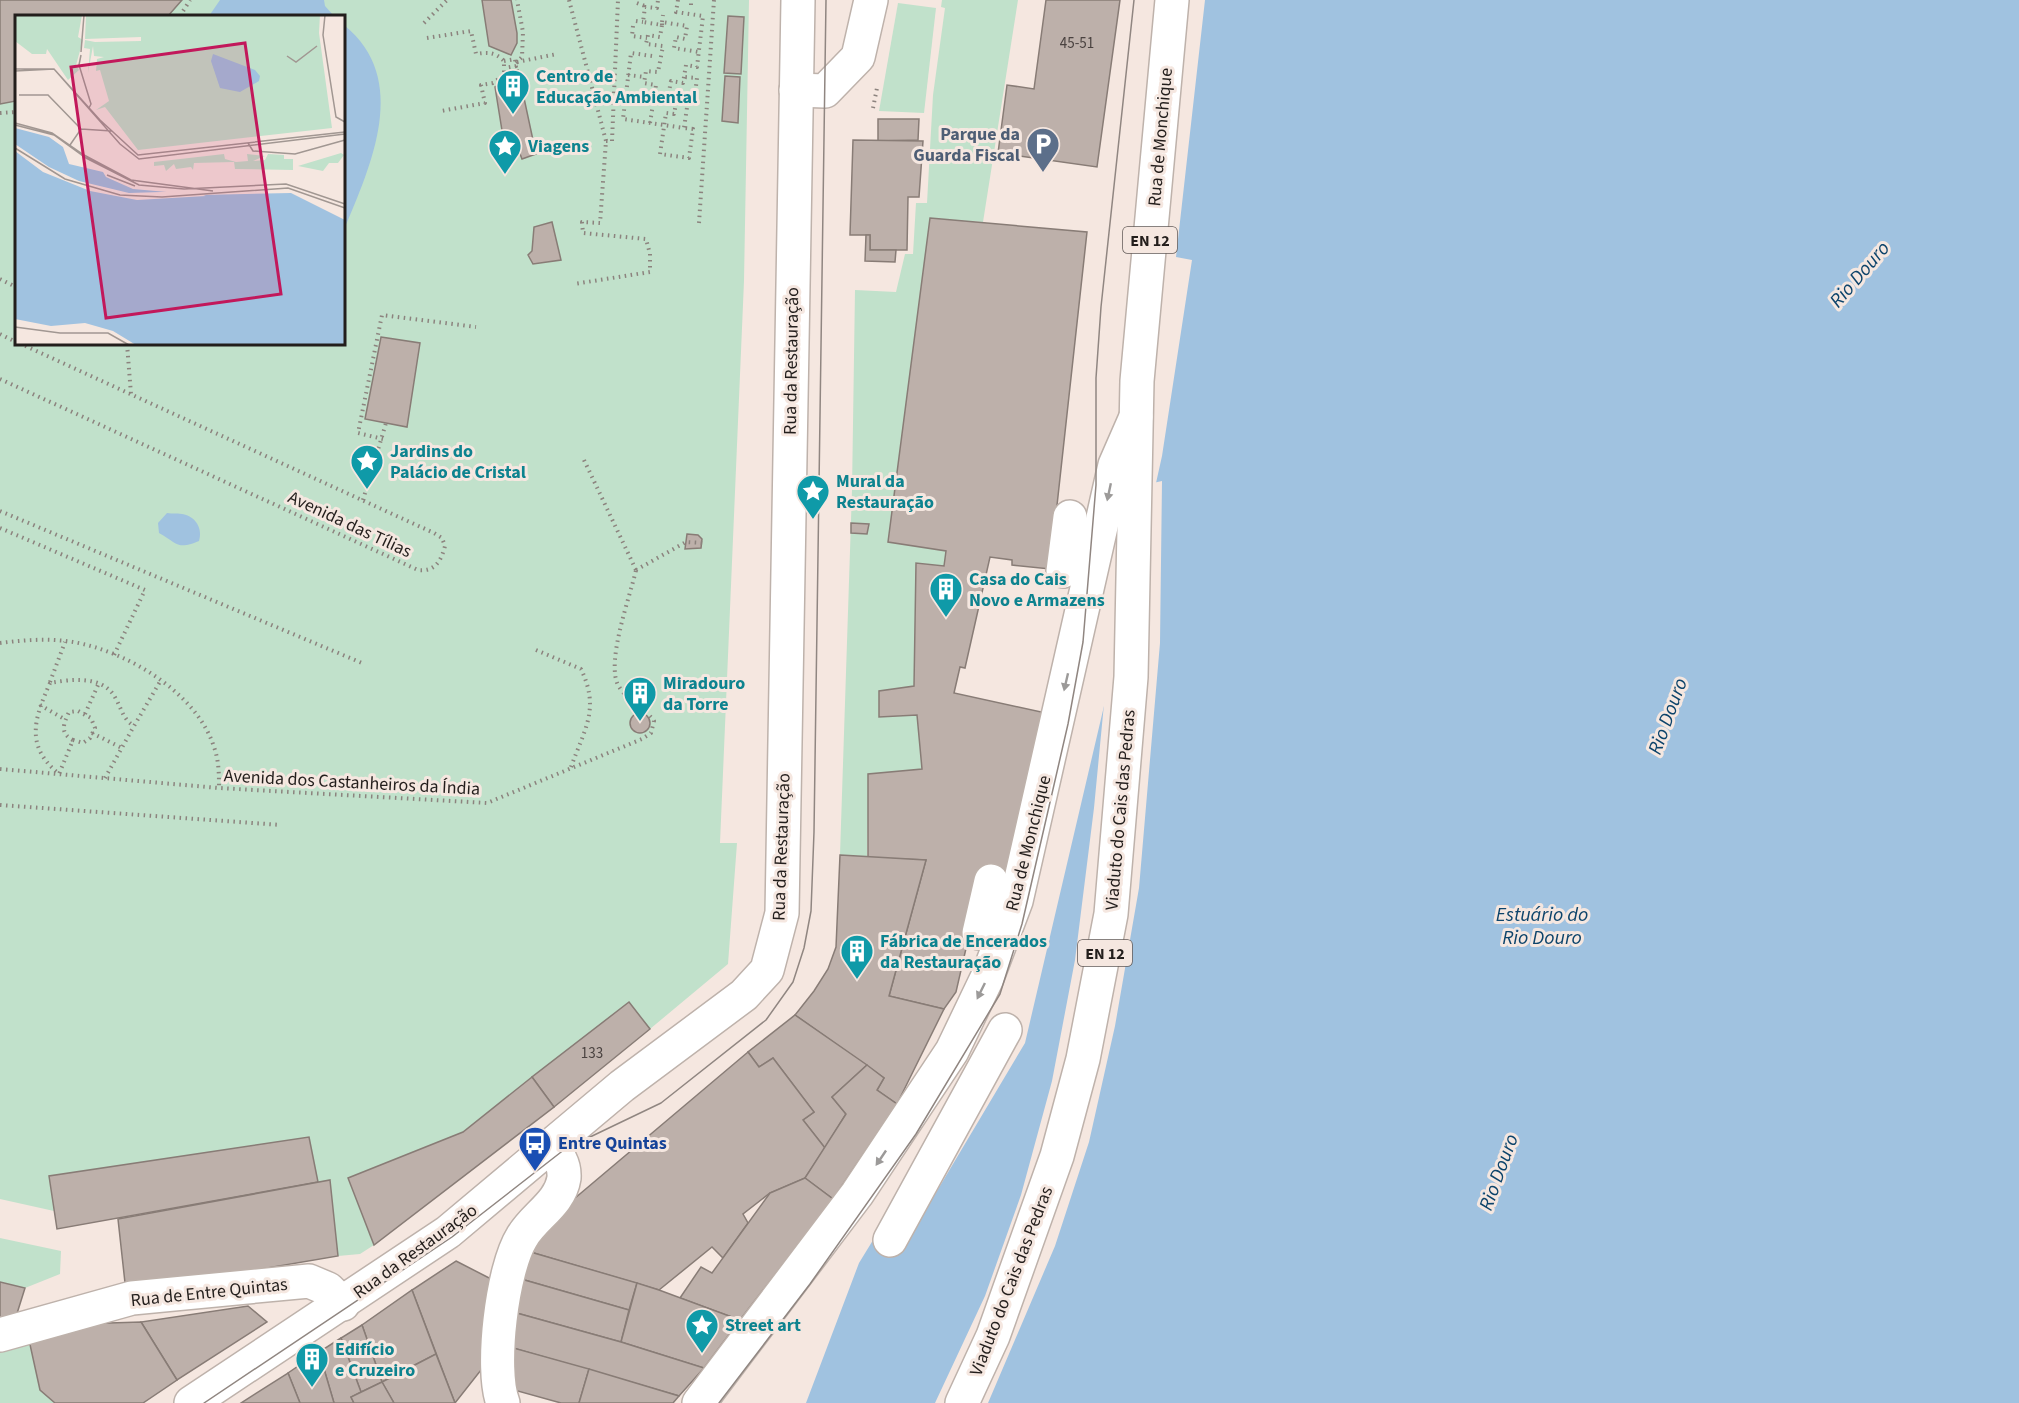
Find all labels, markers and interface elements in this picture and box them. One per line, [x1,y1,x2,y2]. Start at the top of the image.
inset map [15,15,345,345]
house number: 45-51 [1060,33,1094,54]
place label: Centro de Educação Ambiental [536,64,697,110]
street label: Rua de Monchique [1142,67,1179,207]
building icon: Centro de Educação Ambiental [495,68,531,115]
place label: Parque da Guarda Fiscal [913,122,1020,168]
parking icon: Parque da Guarda Fiscal [1025,126,1061,173]
place icon: Viagens [487,128,523,175]
place label: Viagens [527,134,589,159]
road number: EN 12 [1123,227,1177,253]
water label: Rio Douro [1823,235,1896,314]
street label: Rua da Restauração [778,287,805,435]
place label: Jardins do Palácio de Cristal [390,439,526,485]
place icon: Jardins do Palácio de Cristal [349,443,385,490]
place label: Mural da Restauração [836,469,934,515]
place icon: Mural da Restauração [795,473,831,520]
one-way arrow [1104,483,1114,501]
street label: Avenida das Tílias [284,485,416,564]
place label: Casa do Cais Novo e Armazens [969,567,1105,613]
building icon: Casa do Cais Novo e Armazens [928,571,964,618]
place label: Miradouro da Torre [663,671,745,717]
one-way arrow [1061,673,1071,692]
water label: Rio Douro [1641,674,1695,759]
building icon: Miradouro da Torre [622,675,658,722]
street label: Viaduto do Cais das Pedras [1099,709,1142,911]
street label: Avenida dos Castanheiros da Índia [223,763,481,802]
street label: Rua da Restauração [766,773,797,921]
street label: Rua de Monchique [1000,773,1057,914]
water label: Estuário do Rio Douro [1496,901,1588,952]
place label: Fábrica de Encerados da Restauração [880,929,1047,975]
building icon: Fábrica de Encerados da Restauração [839,933,875,980]
road number: EN 12 [1078,940,1132,966]
one-way arrow [976,982,985,999]
house number: 133 [581,1043,603,1064]
bus stop icon: Entre Quintas [517,1125,553,1172]
water label: Rio Douro [1472,1130,1526,1215]
place label: Entre Quintas [558,1131,667,1156]
one-way arrow [876,1150,887,1166]
street label: Viaduto do Cais das Pedras [964,1183,1059,1380]
street label: Rua da Restauração [348,1198,482,1305]
street label: Rua de Entre Quintas [129,1272,289,1313]
place icon: Street art [684,1307,720,1354]
place label: Street art [725,1313,801,1338]
place label: Edifício e Cruzeiro [335,1337,415,1383]
building icon: Edifício e Cruzeiro [294,1341,330,1388]

